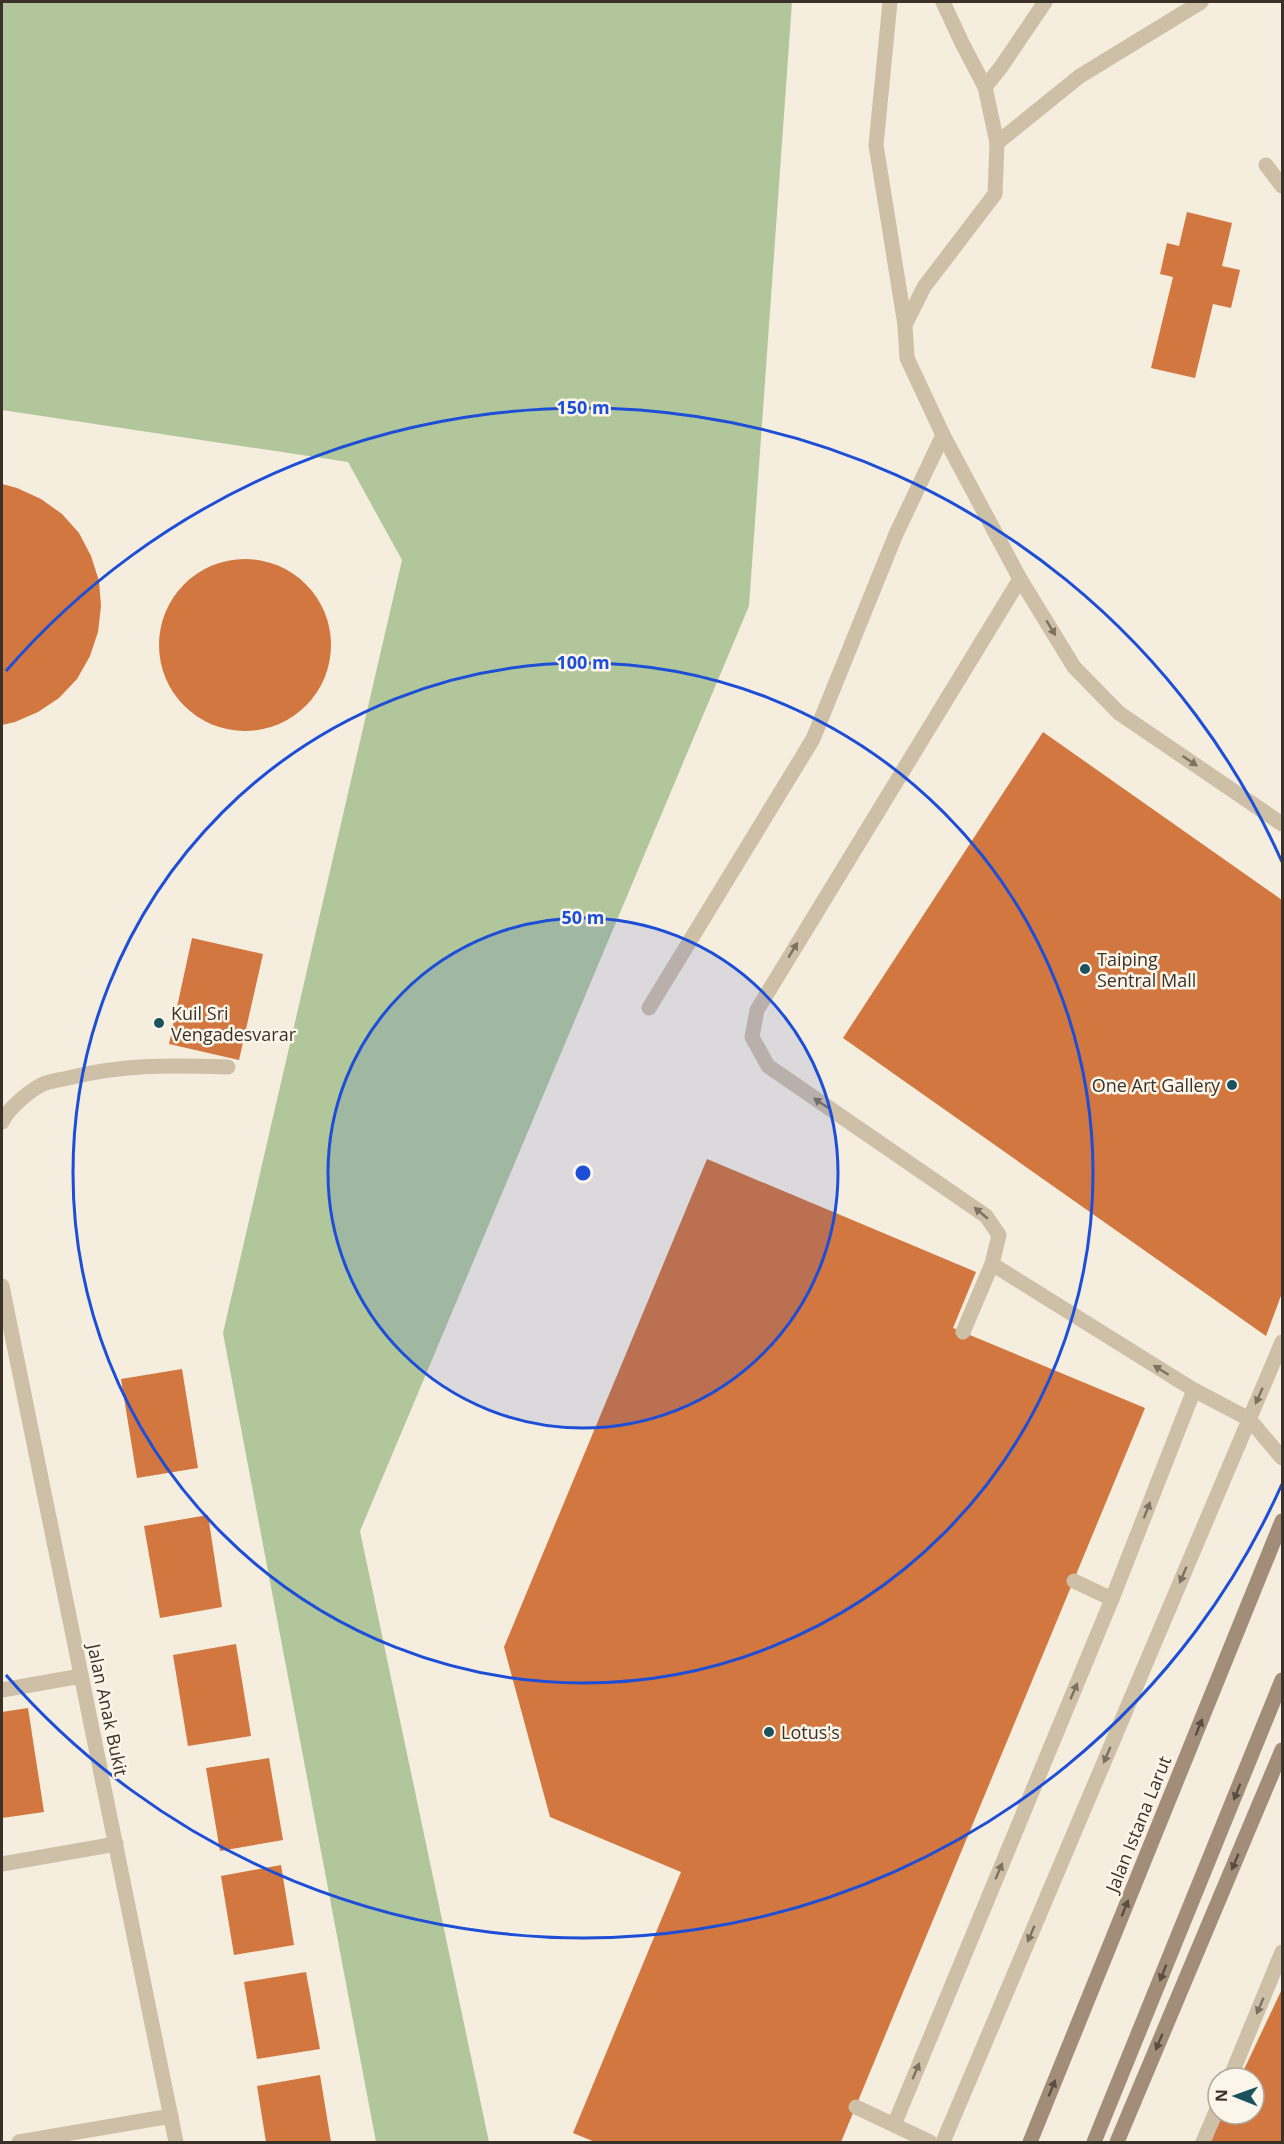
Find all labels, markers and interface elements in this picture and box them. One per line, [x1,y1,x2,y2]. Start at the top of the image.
text: 150 m [556,395,610,419]
one-way arrow [1045,620,1056,636]
text: 100 m [556,650,610,674]
one-way arrow [1181,755,1197,767]
text: 50 m [562,905,604,929]
one-way arrow [788,942,799,958]
place label: Taiping Sentral Mall [1097,947,1196,992]
marker: Taiping Sentral Mall [1078,962,1092,976]
place label: Kuil Sri Vengadesvarar [171,1001,297,1046]
marker: Kuil Sri Vengadesvarar [152,1016,166,1030]
place label: One Art Gallery [1092,1073,1221,1097]
marker: One Art Gallery [1225,1078,1239,1092]
one-way arrow [813,1098,829,1109]
centre of rings [573,1163,593,1183]
one-way arrow [973,1207,989,1220]
one-way arrow [1153,1364,1169,1375]
one-way arrow [1254,1387,1264,1405]
one-way arrow [1142,1501,1152,1519]
one-way arrow [1178,1566,1187,1584]
street label: Jalan Anak Bukit [82,1640,134,1778]
one-way arrow [1069,1682,1079,1700]
one-way arrow [1195,1718,1204,1736]
place label: Lotus's [781,1720,840,1744]
marker: Lotus's [762,1725,776,1739]
one-way arrow [1102,1746,1112,1764]
street label: Jalan Istana Larut [1099,1752,1176,1898]
one-way arrow [1232,1783,1241,1801]
one-way arrow [1230,1854,1240,1872]
one-way arrow [994,1862,1004,1880]
one-way arrow [1120,1898,1130,1916]
one-way arrow [1026,1926,1036,1944]
one-way arrow [1158,1964,1168,1982]
one-way arrow [1255,1997,1264,2015]
one-way arrow [1154,2033,1163,2051]
one-way arrow [912,2062,921,2080]
north arrow [1206,2066,1266,2126]
one-way arrow [1047,2079,1057,2097]
text: N [1210,2089,1232,2102]

